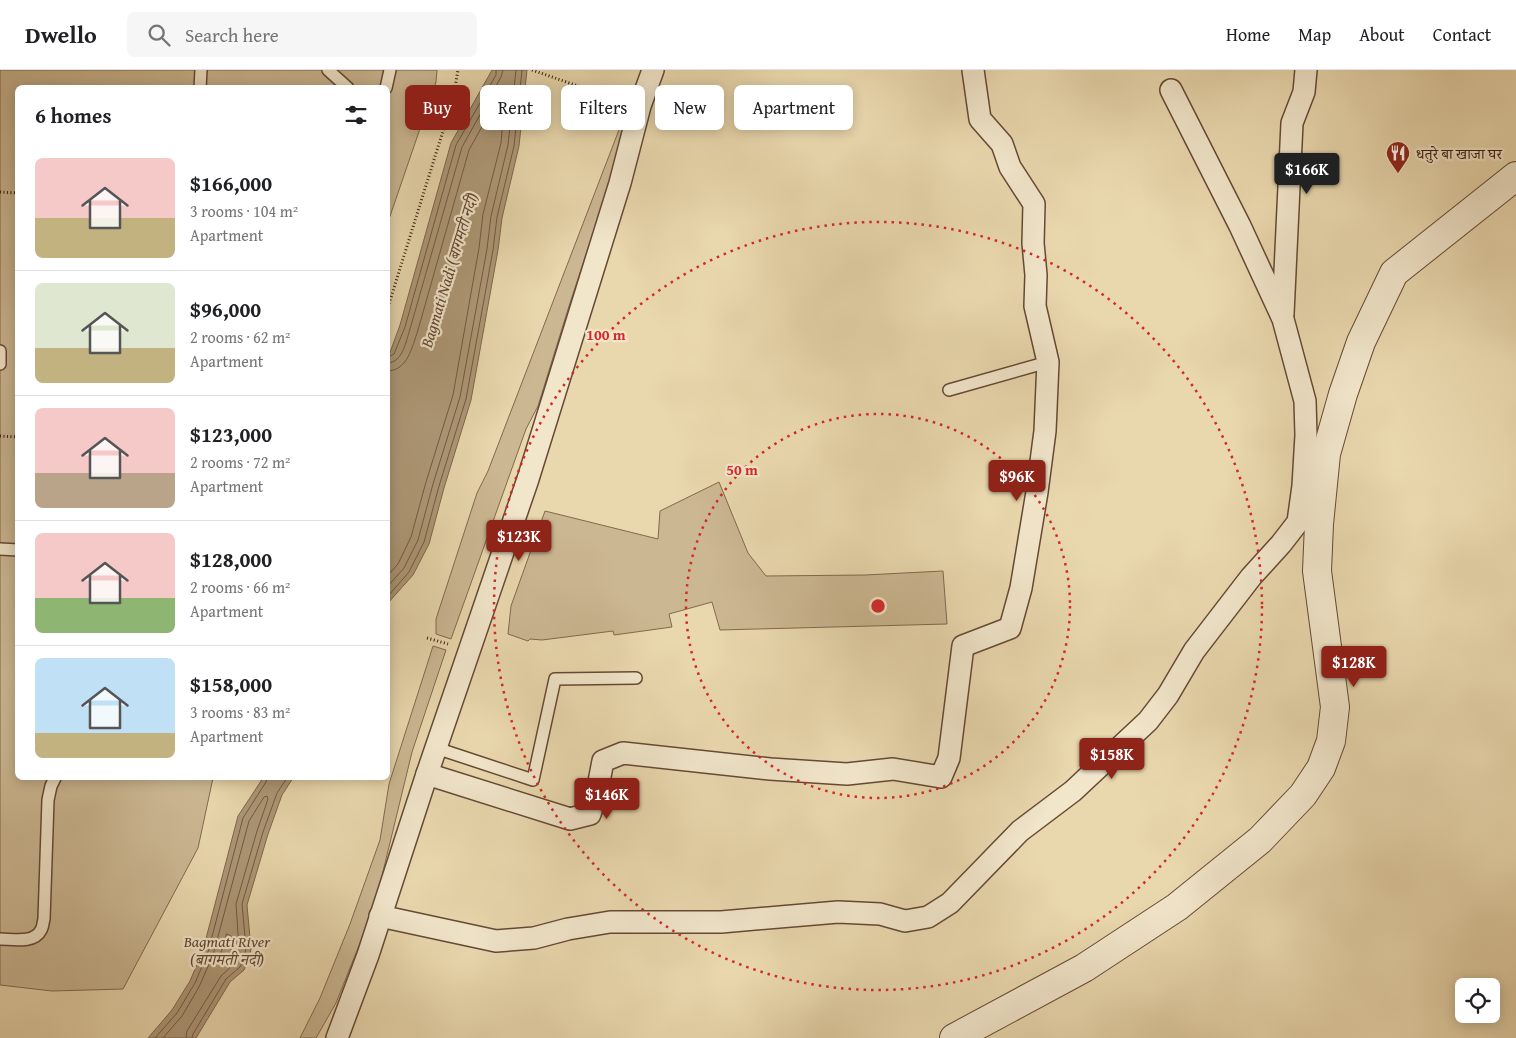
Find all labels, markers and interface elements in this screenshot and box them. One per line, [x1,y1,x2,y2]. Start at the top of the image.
search box [127,12,477,57]
text: Dwello [25,17,97,52]
icon: search [145,21,173,49]
text: Search here [185,21,279,49]
text: Home [1226,21,1270,48]
text: Map [1298,21,1331,48]
text: About [1359,21,1405,48]
text: Contact [1433,21,1491,48]
chip: Buy [405,85,470,130]
chip: Rent [480,85,551,130]
chip: Filters [561,85,645,130]
chip: New [655,85,724,130]
chip: Apartment [734,85,853,130]
text: 6 homes [35,100,111,131]
icon: filters [342,101,370,129]
restaurant icon: धतुरे बा खाजा घर [1385,140,1411,174]
place label: धतुरे बा खाजा घर [1416,143,1503,164]
pin: $166K [1272,152,1342,195]
text: $166K [1285,157,1329,181]
text: $166,000 [190,168,272,199]
icon: home [75,178,135,238]
water label: Bagmati Nadi (बागमती नदी) [414,189,484,351]
text: 3 rooms · 104 m² [190,199,298,223]
text: Apartment [190,223,263,247]
text: $96,000 [190,294,261,325]
icon: home [75,303,135,363]
text: 100 m [586,324,626,345]
text: 2 rooms · 62 m² [190,325,290,349]
text: Apartment [190,349,263,373]
text: $123,000 [190,419,272,450]
icon: home [75,428,135,488]
text: 2 rooms · 72 m² [190,450,290,474]
text: 50 m [726,459,758,480]
pin: $96K [987,460,1047,502]
text: $96K [1000,464,1034,488]
text: Apartment [190,474,263,498]
pin: $123K [484,520,554,562]
text: $123K [497,524,541,548]
text: $128,000 [190,544,272,575]
icon: home [75,553,135,613]
text: 2 rooms · 66 m² [190,575,290,599]
centre of rings [869,597,887,615]
text: Apartment [190,599,263,623]
pin: $128K [1319,646,1389,688]
text: $128K [1332,650,1376,674]
text: $158,000 [190,669,272,700]
icon: home [75,678,135,738]
text: 3 rooms · 83 m² [190,700,290,724]
text: Apartment [190,724,263,748]
pin: $158K [1077,738,1147,780]
text: $158K [1090,742,1134,766]
pin: $146K [572,778,642,820]
text: $146K [585,782,629,806]
water label: Bagmati River (बागमती नदी) [183,929,271,971]
map controls [1455,978,1500,1023]
button: locate [1455,978,1500,1023]

